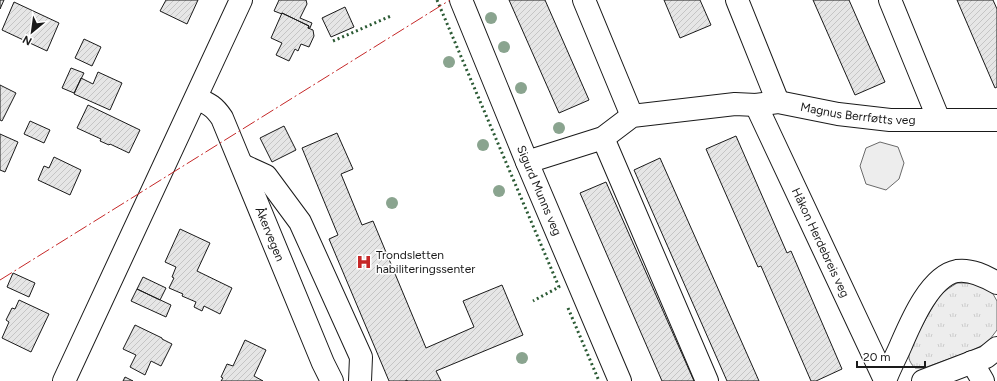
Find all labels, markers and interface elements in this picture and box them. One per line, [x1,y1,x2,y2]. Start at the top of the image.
north arrow [12,12,52,52]
text: N [21,33,34,48]
street label: Magnus Berrføtts veg [799,100,915,127]
street label: Sigurd Munns veg [514,143,564,238]
street label: Håkon Herdebreis veg [789,186,852,300]
street label: Åkervegen [252,205,287,264]
place label: Trondsletten habiliteringssenter [376,248,475,276]
hospital icon: Trondsletten habiliteringssenter [355,253,373,271]
scale bar [857,343,925,369]
text: 20 m [863,350,891,364]

